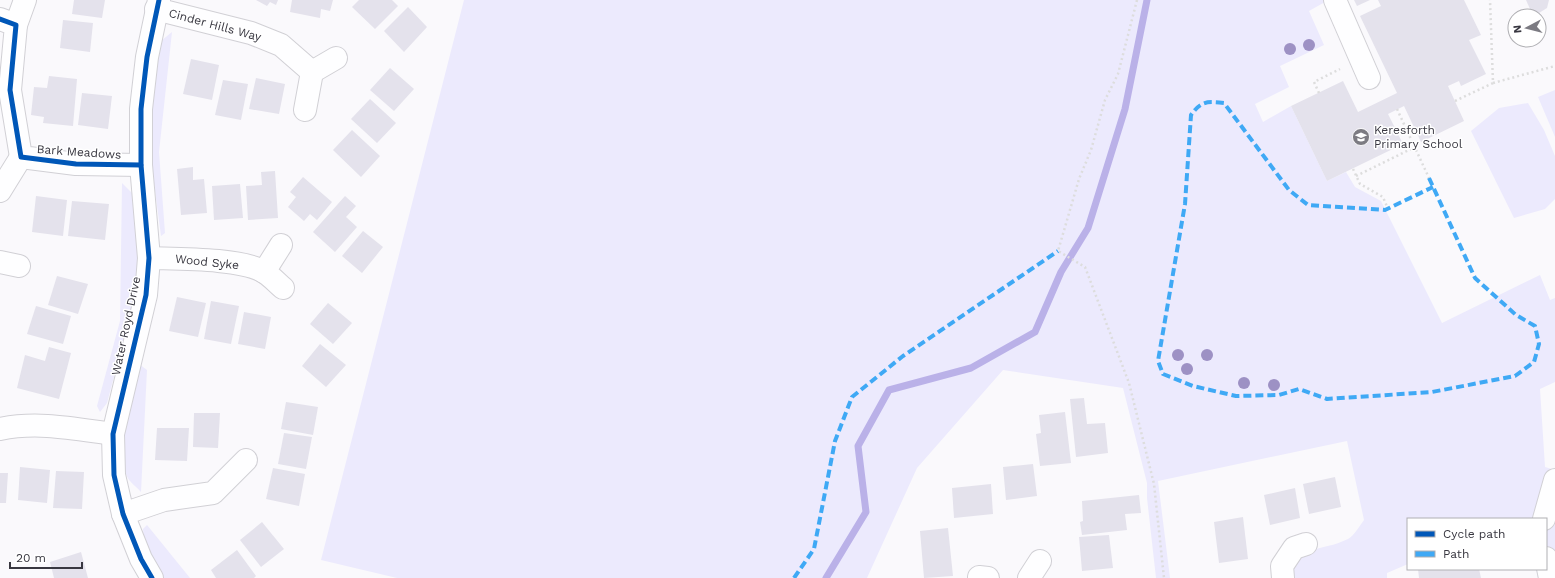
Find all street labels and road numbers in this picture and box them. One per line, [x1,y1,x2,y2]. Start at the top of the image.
street label: Cinder Hills Way [167,6,264,44]
street label: Bark Meadows [36,142,122,162]
street label: Wood Syke [174,252,240,272]
street label: Water Royd Drive [109,275,143,377]

